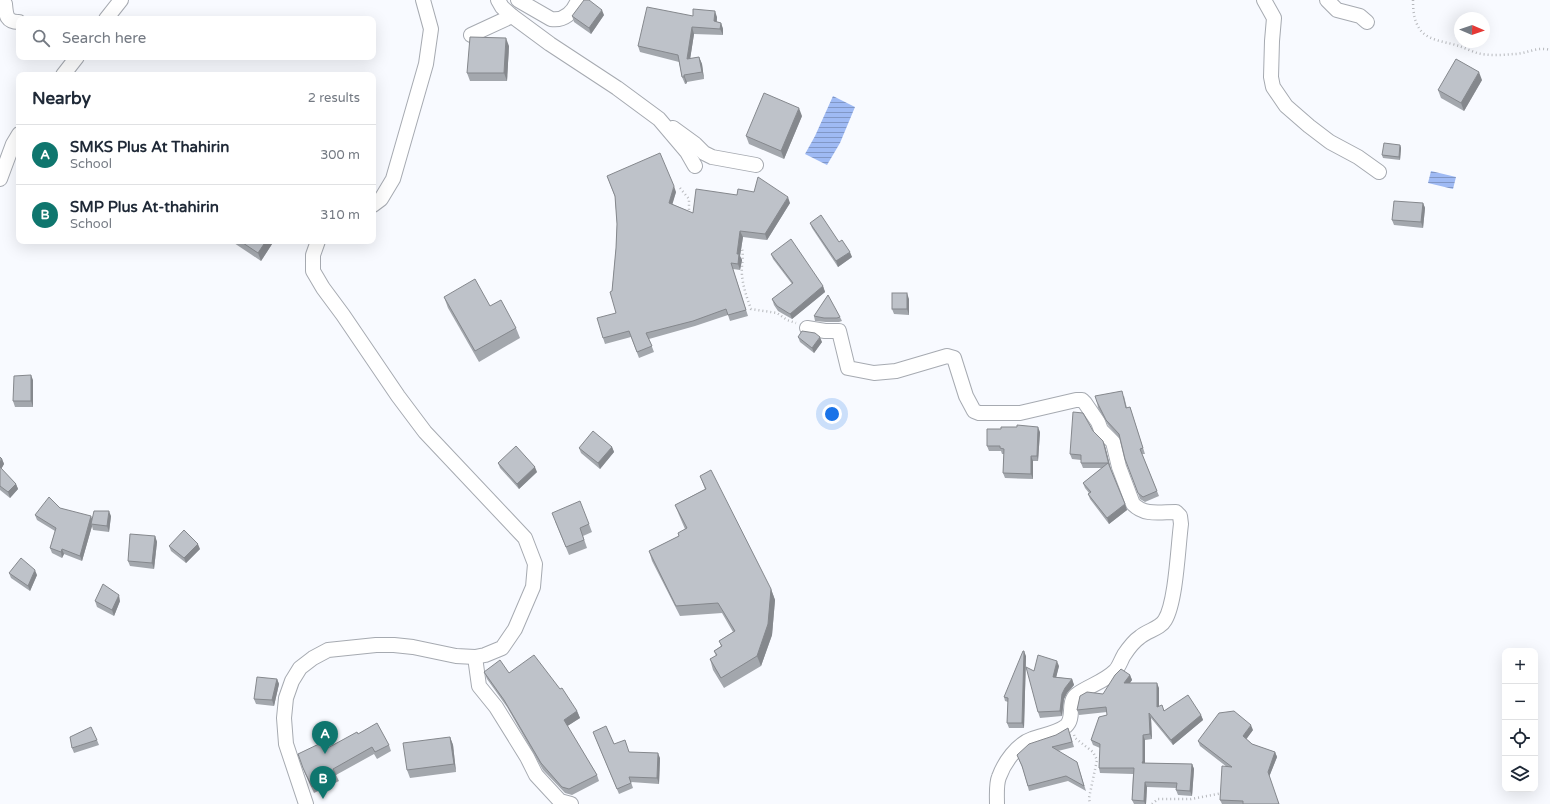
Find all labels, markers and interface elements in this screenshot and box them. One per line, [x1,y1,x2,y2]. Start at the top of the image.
north arrow [1454,12,1490,48]
search box [16,16,376,60]
icon: search [30,27,52,49]
text: Search here [62,29,146,47]
text: Nearby [32,88,91,109]
text: 2 results [308,90,360,106]
text: SMKS Plus At Thahirin [70,138,229,156]
text: A [40,147,50,163]
text: 300 m [320,147,360,163]
text: School [70,156,112,172]
text: SMP Plus At-thahirin [70,198,219,216]
text: B [40,207,50,223]
text: 310 m [320,207,360,223]
text: School [70,216,112,232]
your location [822,404,842,424]
map controls [1502,648,1538,792]
button: + [1502,648,1538,684]
button: − [1502,684,1538,720]
button: locate [1502,720,1538,756]
pin: A [312,721,338,754]
button: layers [1502,756,1538,792]
pin: B [310,766,336,799]

